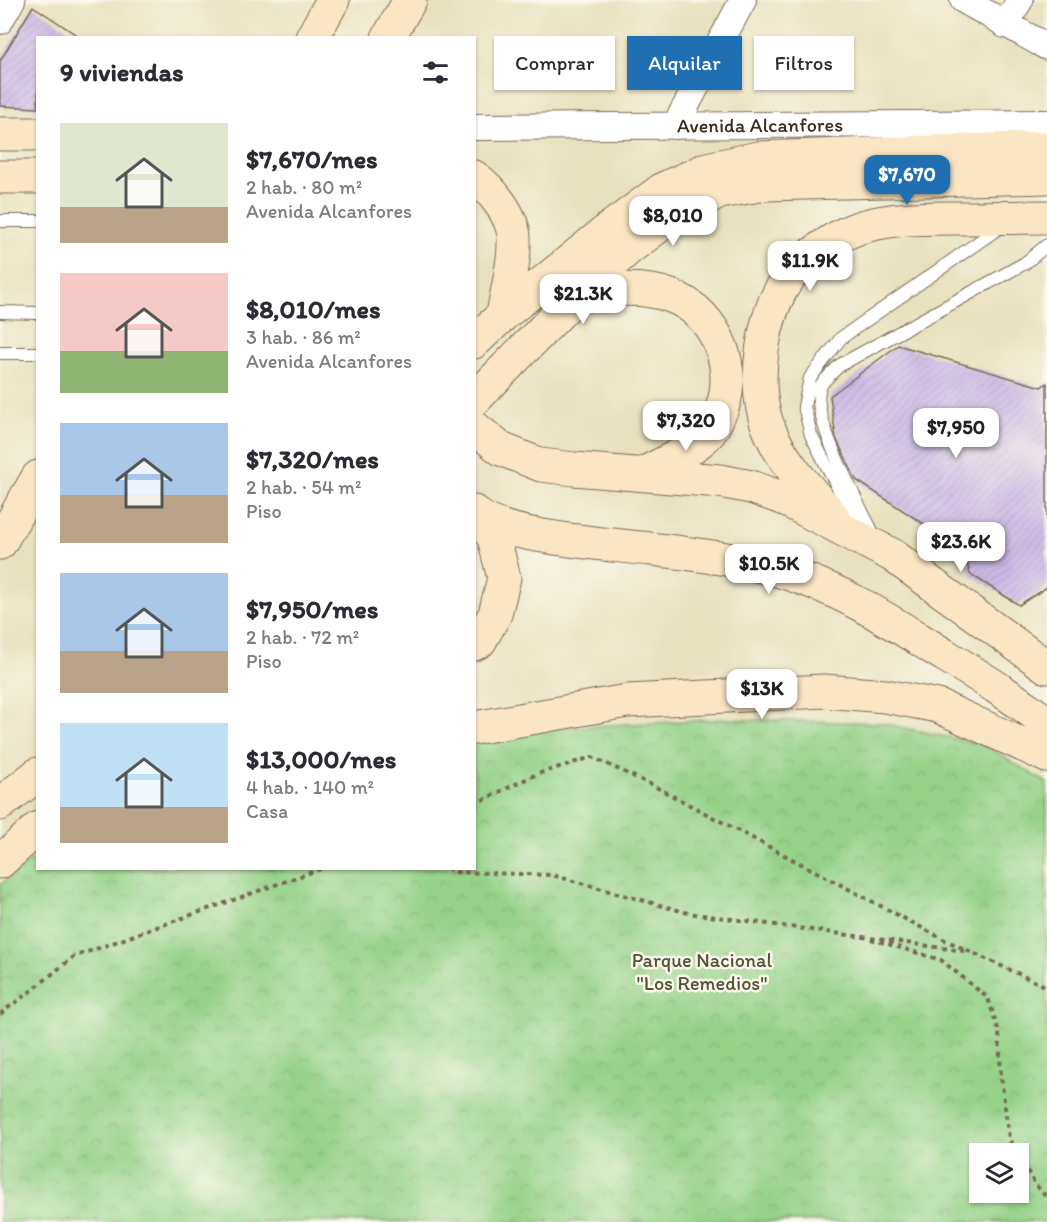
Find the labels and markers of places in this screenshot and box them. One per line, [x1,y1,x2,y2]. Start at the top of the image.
pin: $7,670 [858,155,956,206]
pin: $8,010 [624,196,722,247]
pin: $11.9K [761,241,859,292]
pin: $21.3K [534,274,632,325]
pin: $7,320 [637,401,735,452]
pin: $7,950 [907,408,1005,459]
pin: $23.6K [912,522,1010,573]
pin: $10.5K [720,544,818,595]
pin: $13K [726,669,798,720]

